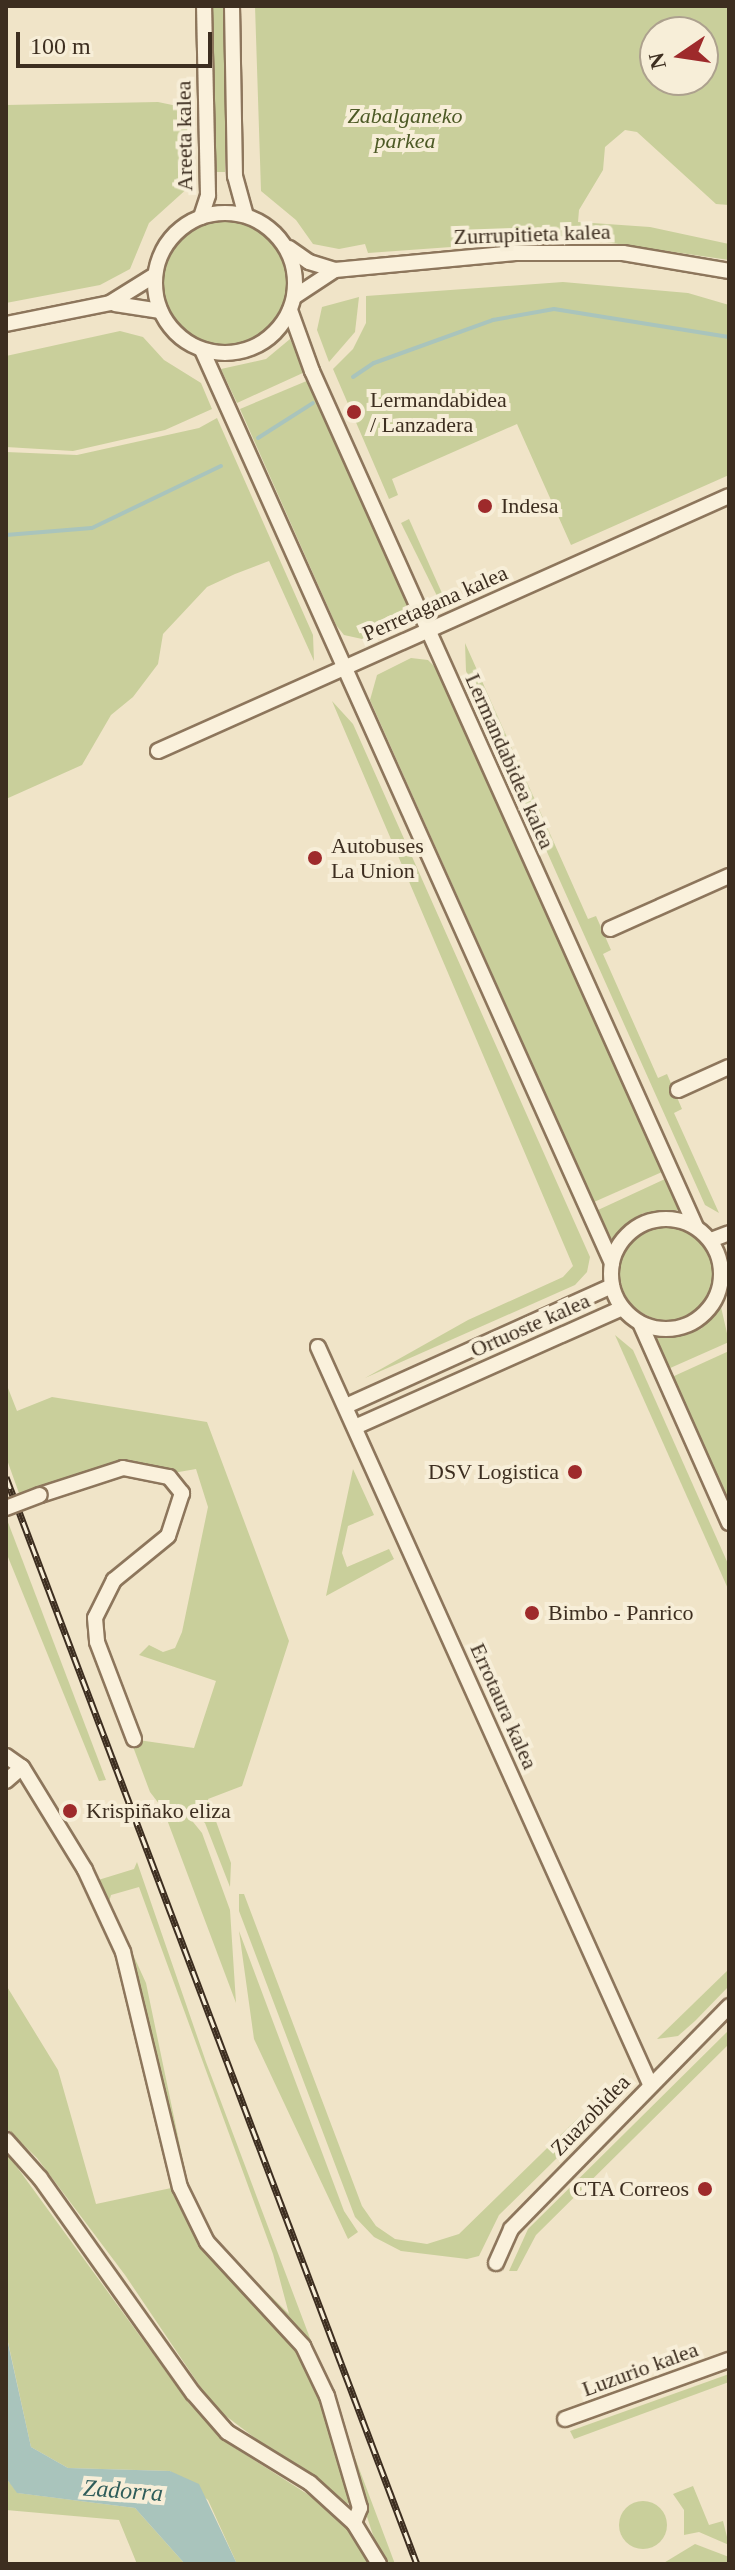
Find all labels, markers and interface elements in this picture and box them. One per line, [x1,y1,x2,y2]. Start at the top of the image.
scale bar [20,16,216,66]
north arrow [639,16,719,96]
text: 100 m [30,33,91,59]
text: N [643,51,671,72]
street label: Areeta kalea [170,81,198,191]
park label: Zabalganeko parkea [348,102,462,154]
street label: Zurrupitieta kalea [453,218,611,250]
place label: Lermandabidea / Lanzadera [370,386,507,438]
marker: Lermandabidea / Lanzadera [345,403,363,421]
place label: Indesa [501,493,558,519]
marker: Indesa [476,497,494,515]
street label: Perretagana kalea [358,559,512,647]
street label: Lermandabidea kalea [460,669,560,853]
place label: Autobuses La Union [331,832,424,884]
marker: Autobuses La Union [306,849,324,867]
street label: Ortuoste kalea [466,1287,594,1363]
place label: DSV Logistica [428,1459,559,1485]
marker: DSV Logistica [566,1463,584,1481]
place label: Bimbo - Panrico [548,1600,693,1626]
marker: Bimbo - Panrico [523,1604,541,1622]
street label: Errotaura kalea [464,1639,544,1773]
place label: Krispiñako eliza [86,1798,231,1824]
marker: Krispiñako eliza [61,1802,79,1820]
street label: Zuazobidea [545,2069,635,2161]
place label: CTA Correos [572,2176,689,2202]
marker: CTA Correos [696,2180,714,2198]
street label: Luzurio kalea [578,2336,702,2402]
water label: Zadorra [82,2474,164,2508]

